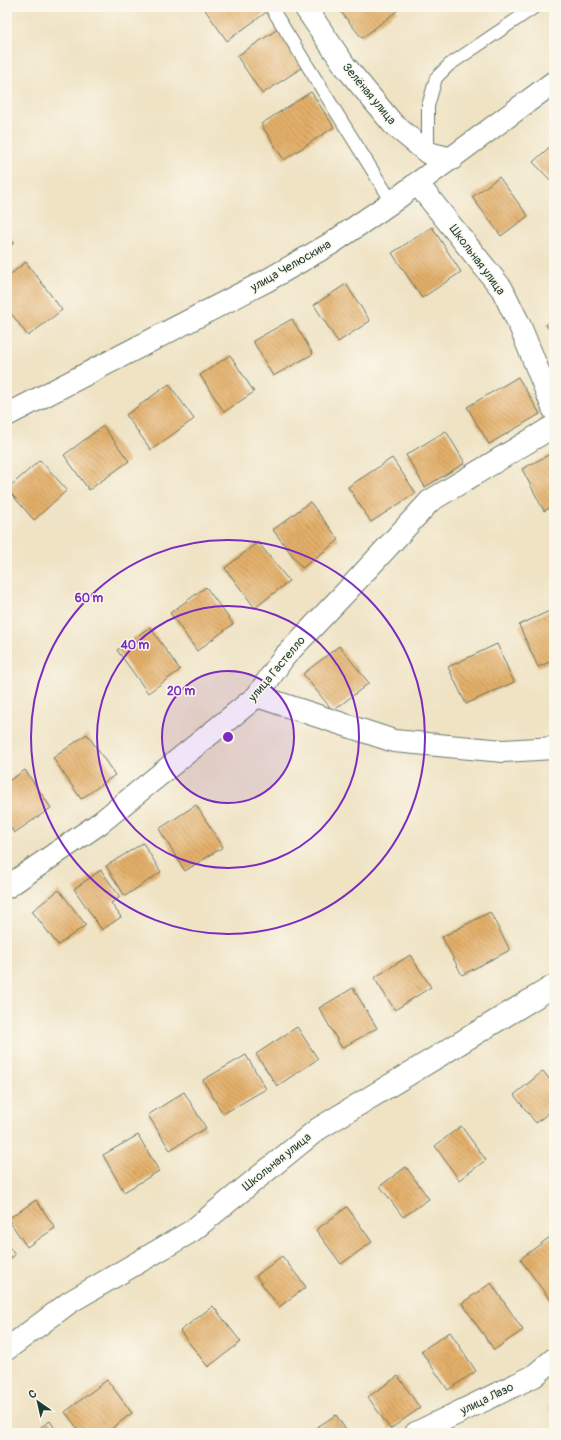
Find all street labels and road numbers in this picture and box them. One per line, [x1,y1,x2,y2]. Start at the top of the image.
street label: Зелёная улица [339,60,399,128]
street label: Школьная улица [446,222,509,298]
street label: улица Челюскина [247,237,334,296]
street label: улица Гастелло [245,633,309,705]
street label: Школьная улица [240,1129,315,1194]
street label: улица Лазо [457,1379,517,1419]

